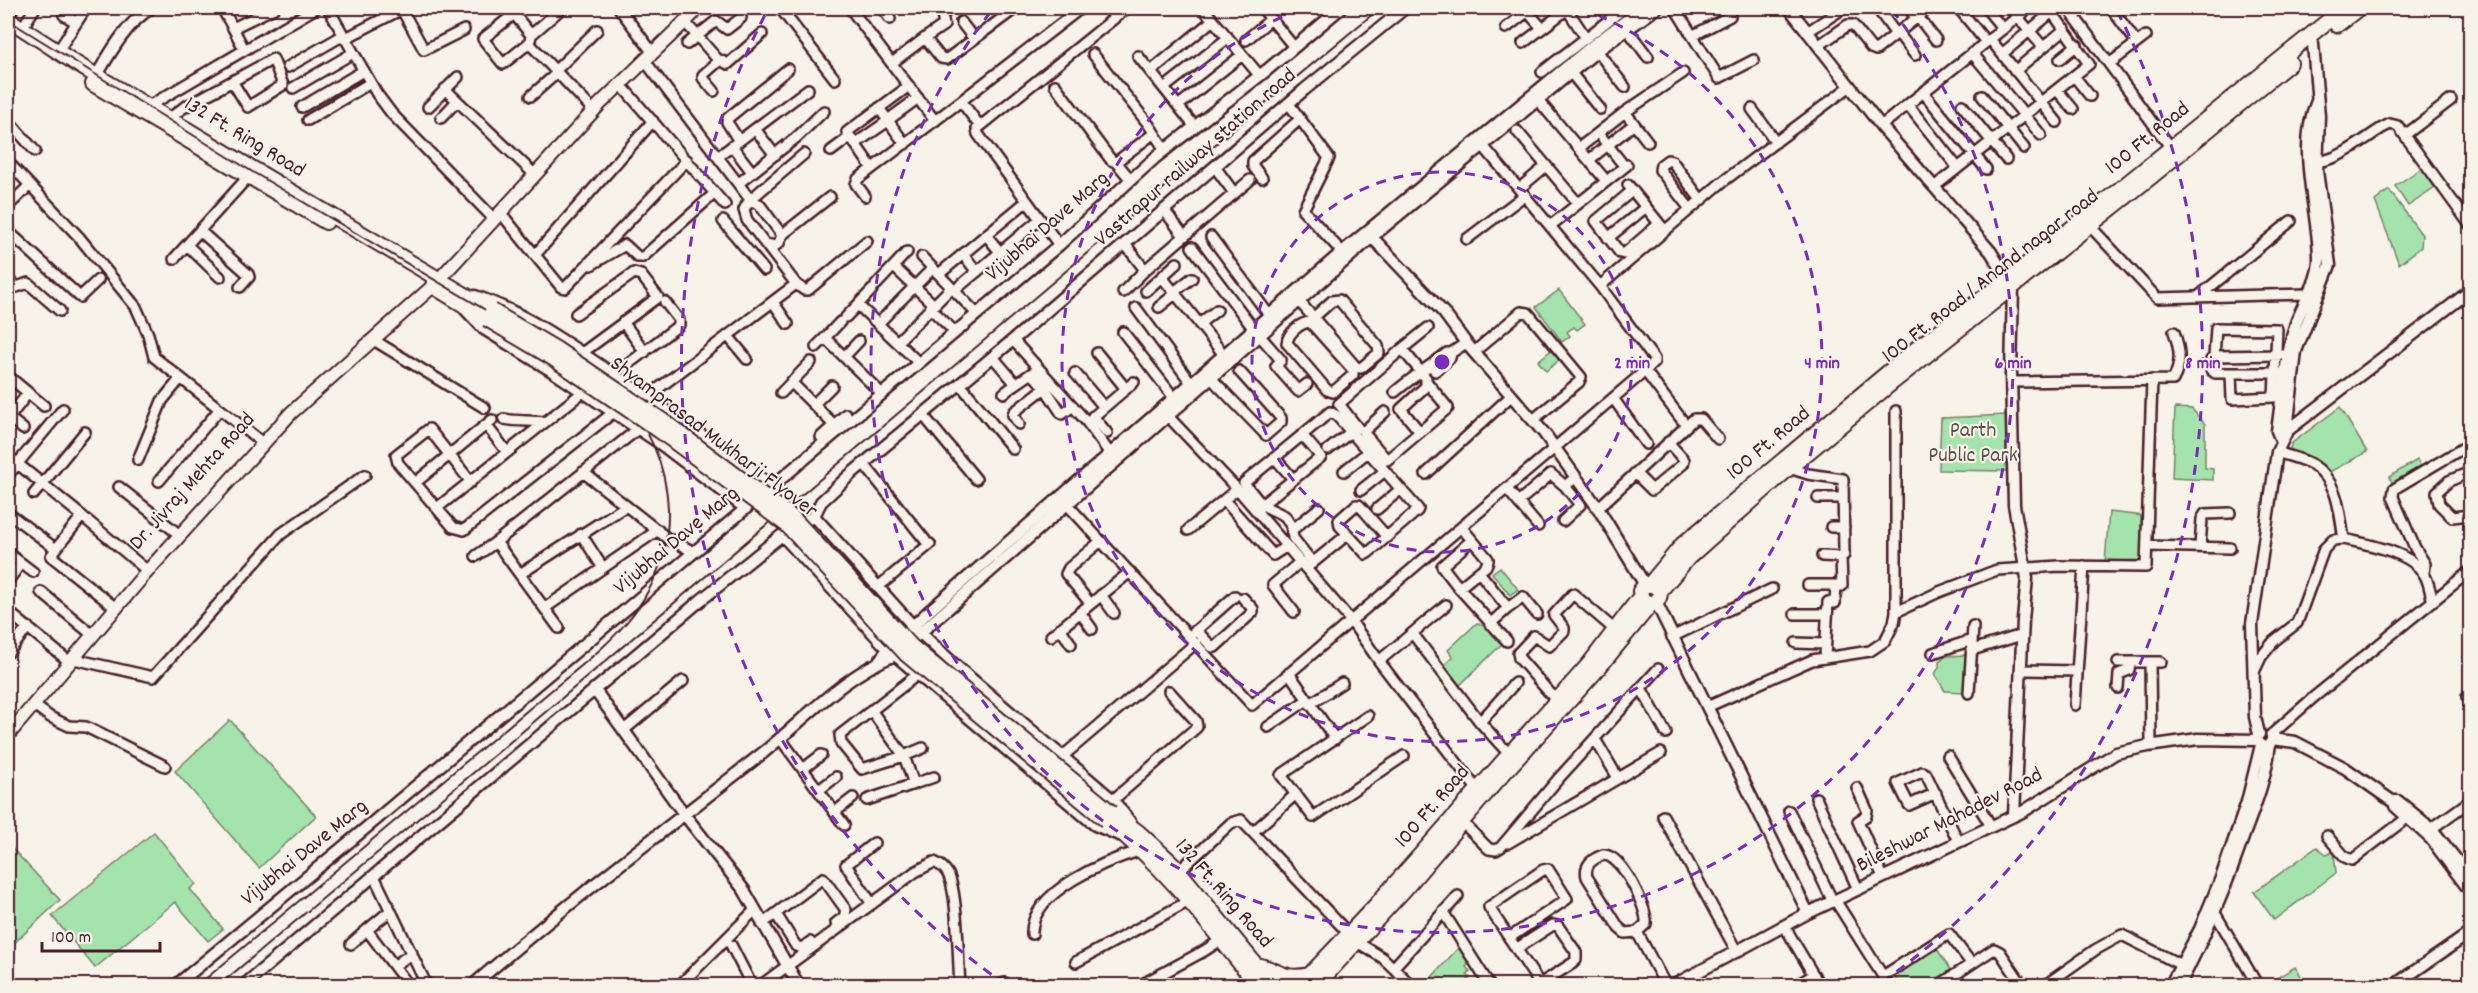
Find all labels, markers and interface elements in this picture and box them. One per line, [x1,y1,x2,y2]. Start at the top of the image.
street label: Vastrapur railway station road [1088,61,1304,255]
street label: 132 Ft. Ring Road [177,90,311,186]
street label: 100 Ft. Road [2099,95,2197,183]
street label: Vijubhai Dave Marg [979,164,1117,290]
street label: 100 Ft. Road / Anand nagar road [1876,182,2106,372]
street label: Shyamprasad Mukharji Flyover [603,349,824,527]
centre of rings [1432,352,1452,372]
text: 2 min [1614,352,1650,377]
text: 4 min [1804,352,1840,377]
text: 6 min [1995,352,2031,377]
text: 8 min [2185,352,2221,377]
street label: 100 Ft. Road [1720,399,1818,489]
street label: Dr. Jivraj Mehta Road [123,406,263,558]
park label: Parth Public Park [1928,416,2018,472]
street label: Vijubhai Dave Marg [608,479,746,603]
street label: 100 Ft. Road [1388,758,1478,856]
street label: Bileshwar Mahadev Road [1851,761,2049,881]
street label: Vijubhai Dave Marg [235,792,375,914]
street label: 132 Ft. Ring Road [1167,832,1279,956]
scale bar [42,915,160,953]
text: 100 m [51,926,91,951]

